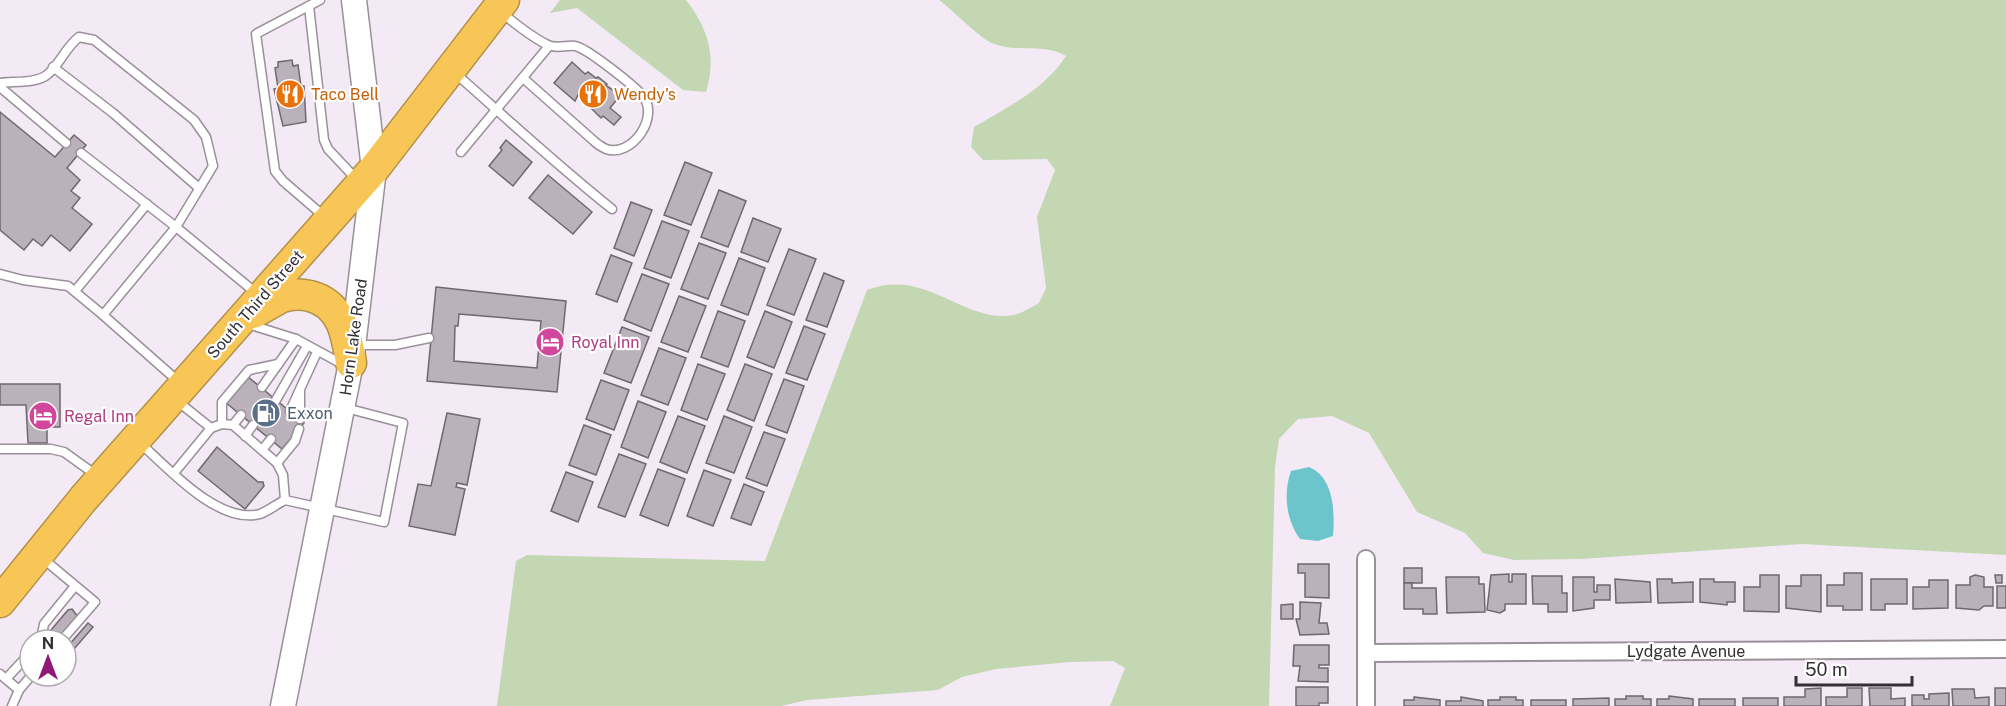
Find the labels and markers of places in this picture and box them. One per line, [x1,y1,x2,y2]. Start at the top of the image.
restaurant icon: Taco Bell [274,78,306,110]
restaurant icon: Wendy's [577,78,609,110]
place label: Taco Bell [311,85,379,104]
place label: Wendy's [614,85,676,104]
hotel icon: Royal Inn [534,326,566,358]
place label: Royal Inn [571,333,639,352]
fuel station icon: Exxon [250,397,282,429]
hotel icon: Regal Inn [27,400,59,432]
place label: Exxon [287,404,333,423]
place label: Regal Inn [64,407,134,426]

